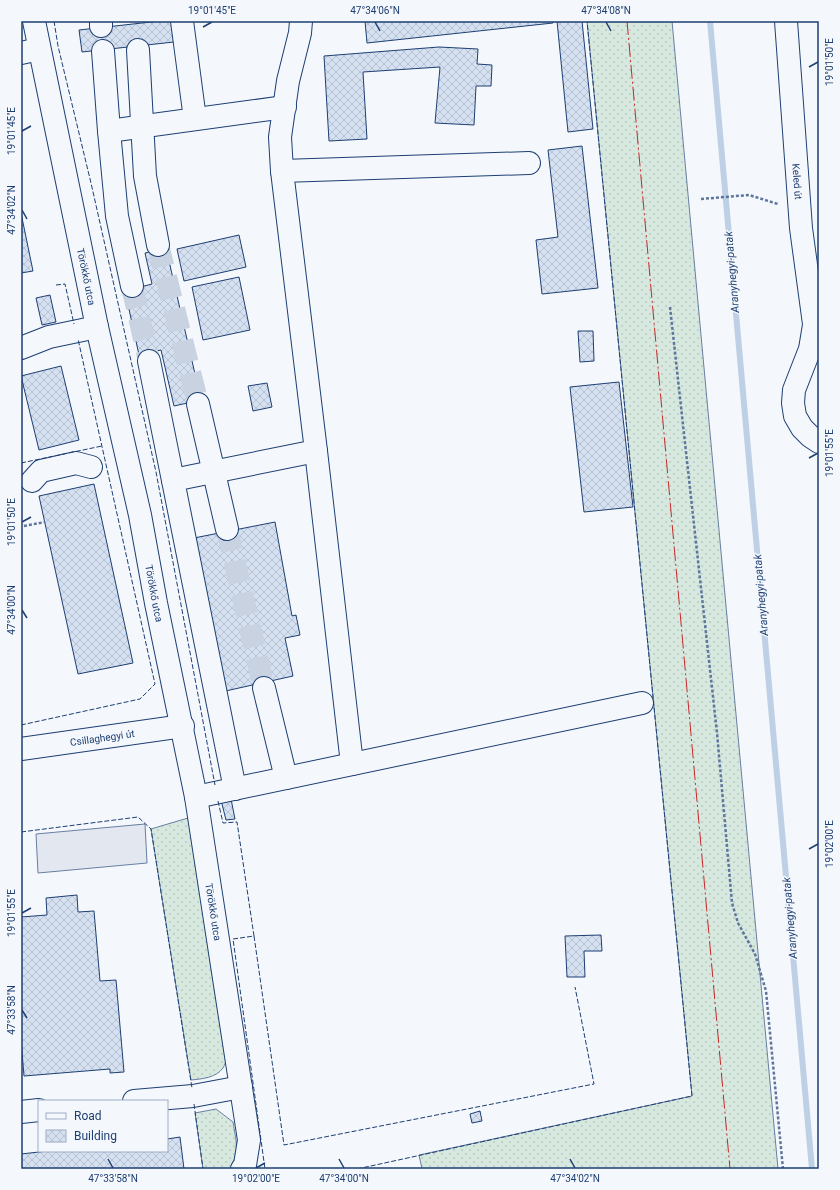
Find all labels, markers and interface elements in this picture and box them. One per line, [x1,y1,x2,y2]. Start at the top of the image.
text: 19°01'45"E [188,5,236,16]
text: 47°34'06"N [350,5,400,16]
text: 47°34'08"N [581,5,631,16]
text: 19°01'50"E [824,38,835,86]
text: 19°01'45"E [6,107,17,155]
street label: Keled út [791,163,804,200]
text: 47°34'02"N [6,185,17,235]
water label: Aranyhegyi-patak [722,230,742,314]
street label: Törökkő utca [75,247,98,306]
text: 19°01'55"E [824,429,835,477]
text: 19°01'50"E [6,498,17,546]
water label: Aranyhegyi-patak [751,553,771,637]
street label: Törökkő utca [144,564,165,623]
text: 47°34'00"N [6,585,17,635]
street label: Csillaghegyi út [69,727,135,747]
text: 19°02'00"E [824,820,835,868]
water label: Aranyhegyi-patak [780,876,800,960]
street label: Törökkő utca [204,882,224,941]
text: 19°01'55"E [6,889,17,937]
text: 47°33'58"N [6,985,17,1035]
legend [38,1100,168,1152]
text: Road [74,1109,102,1123]
text: Building [74,1129,117,1143]
text: 47°33'58"N [88,1173,138,1184]
text: 19°02'00"E [232,1173,280,1184]
text: 47°34'00"N [319,1173,369,1184]
text: 47°34'02"N [550,1173,600,1184]

